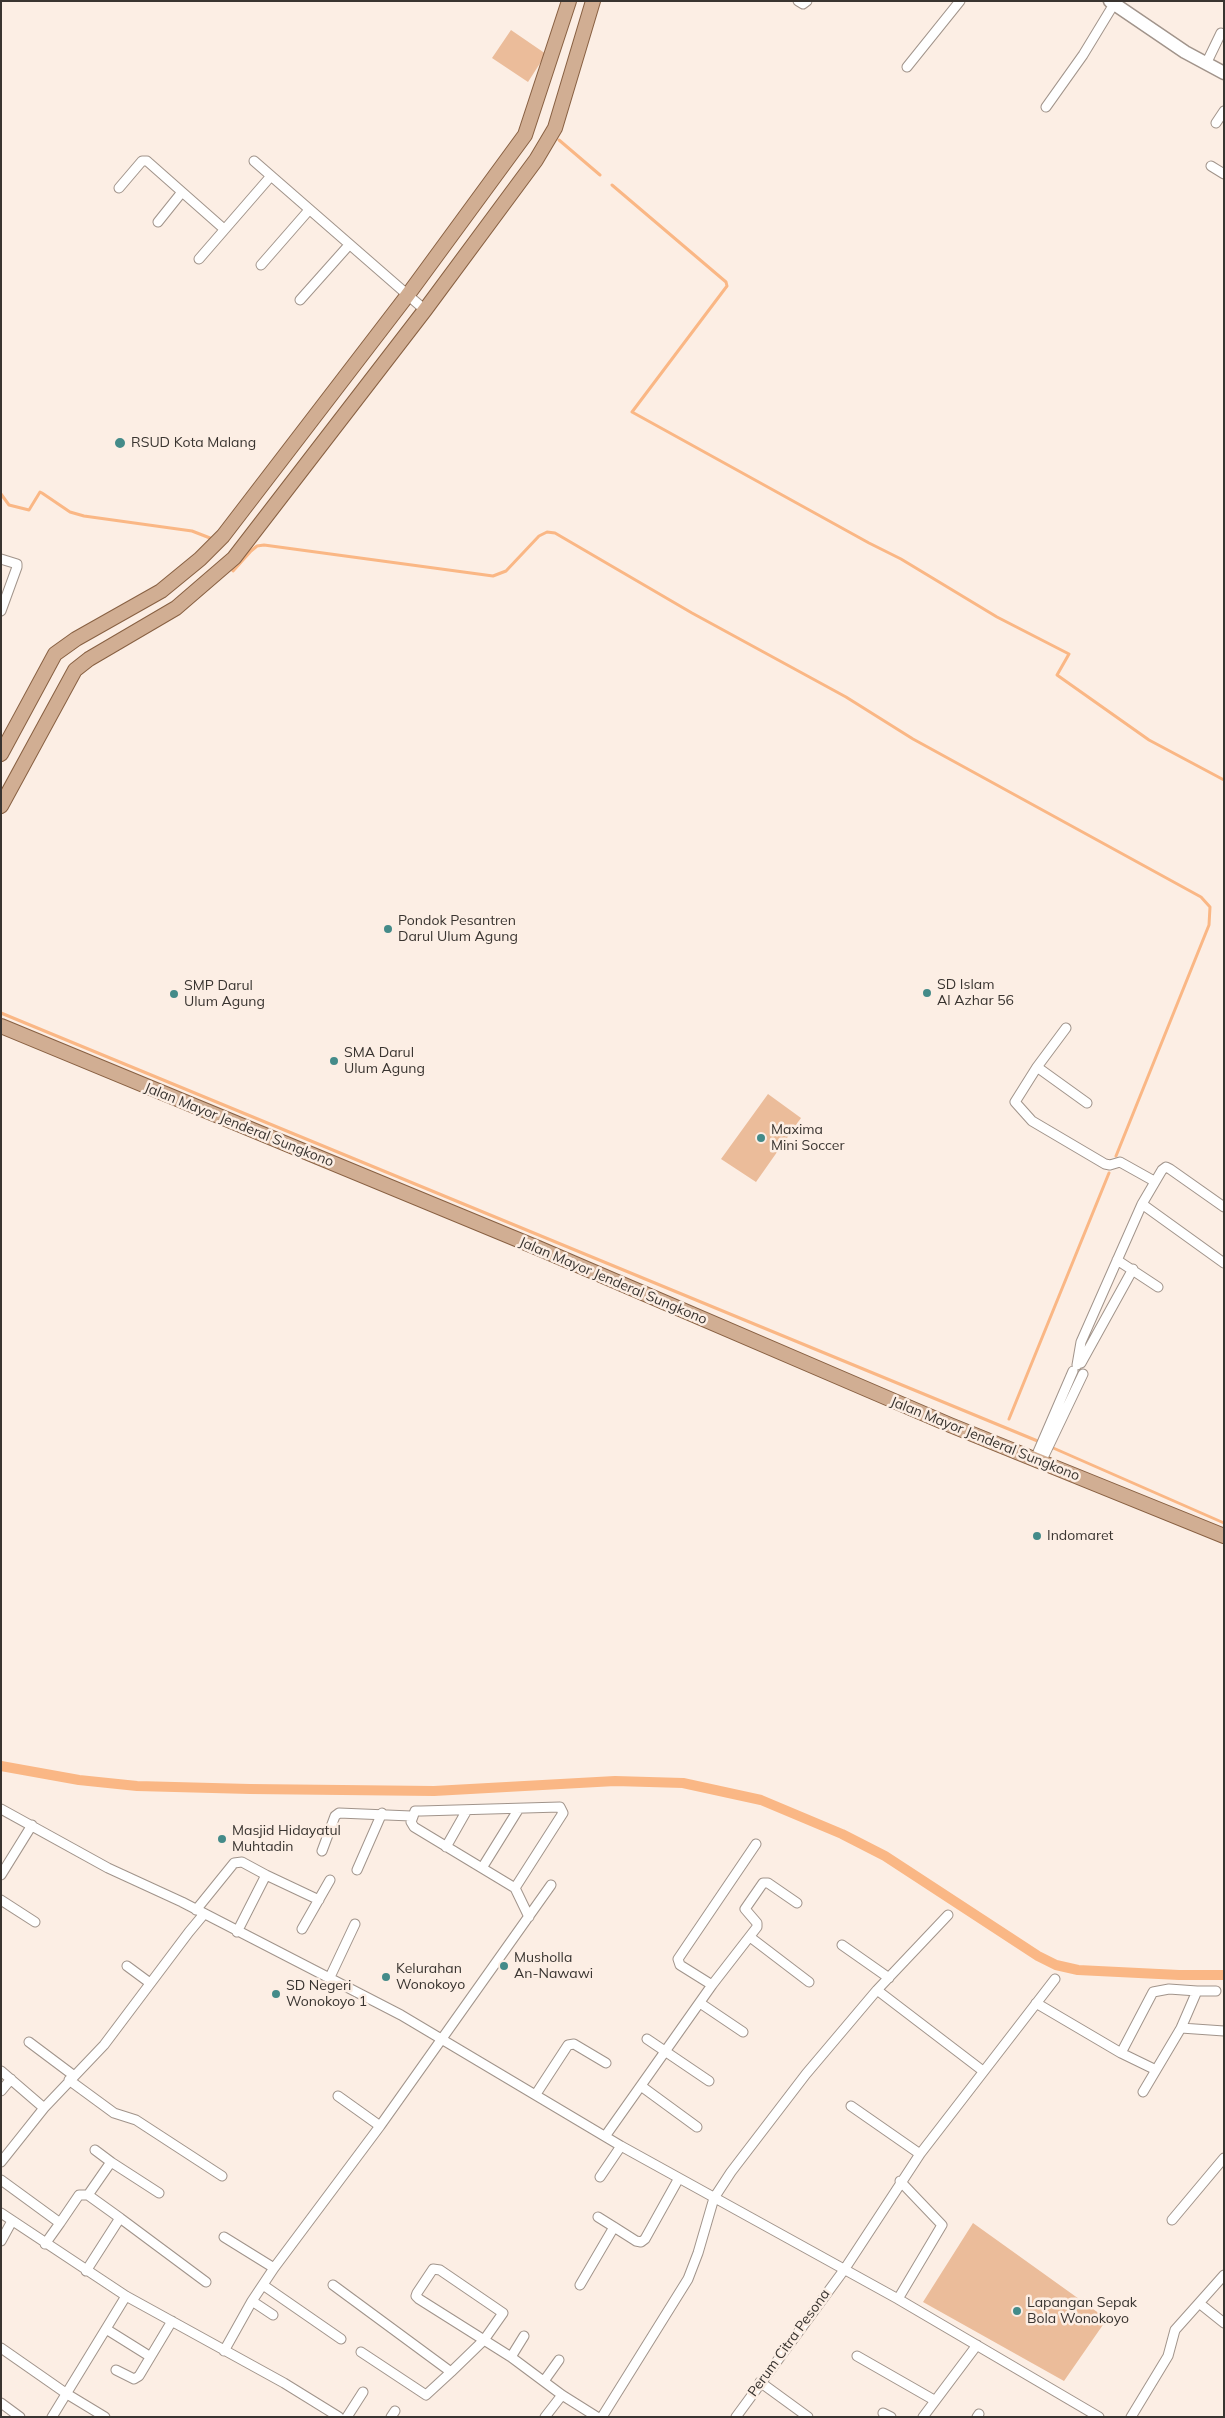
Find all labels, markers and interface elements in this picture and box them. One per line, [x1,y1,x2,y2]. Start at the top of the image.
place label: RSUD Kota Malang [131,435,256,451]
marker: RSUD Kota Malang [113,436,127,450]
place label: Pondok Pesantren Darul Ulum Agung [398,913,518,946]
marker: Pondok Pesantren Darul Ulum Agung [382,923,394,935]
place label: SD Islam Al Azhar 56 [937,977,1014,1010]
place label: SMP Darul Ulum Agung [184,978,265,1010]
marker: SD Islam Al Azhar 56 [921,987,933,999]
marker: SMP Darul Ulum Agung [168,988,180,1000]
place label: SMA Darul Ulum Agung [344,1045,425,1078]
marker: SMA Darul Ulum Agung [328,1055,340,1067]
street label: Jalan Mayor Jenderal Sungkono [142,1079,336,1171]
place label: Maxima Mini Soccer [771,1122,845,1154]
marker: Maxima Mini Soccer [755,1132,767,1144]
street label: Jalan Mayor Jenderal Sungkono [517,1234,709,1328]
street label: Jalan Mayor Jenderal Sungkono [888,1393,1082,1485]
place label: Indomaret [1047,1528,1113,1544]
marker: Indomaret [1031,1530,1043,1542]
place label: Masjid Hidayatul Muhtadin [232,1823,341,1855]
marker: Masjid Hidayatul Muhtadin [216,1833,228,1845]
place label: Musholla An-Nawawi [514,1950,593,1982]
marker: Musholla An-Nawawi [498,1960,510,1972]
place label: Kelurahan Wonokoyo [396,1961,465,1994]
marker: Kelurahan Wonokoyo [380,1971,392,1983]
place label: SD Negeri Wonokoyo 1 [286,1978,367,2010]
marker: SD Negeri Wonokoyo 1 [270,1988,282,2000]
street label: Perum Citra Pesona [744,2286,834,2400]
place label: Lapangan Sepak Bola Wonokoyo [1027,2295,1137,2328]
marker: Lapangan Sepak Bola Wonokoyo [1011,2305,1023,2317]

